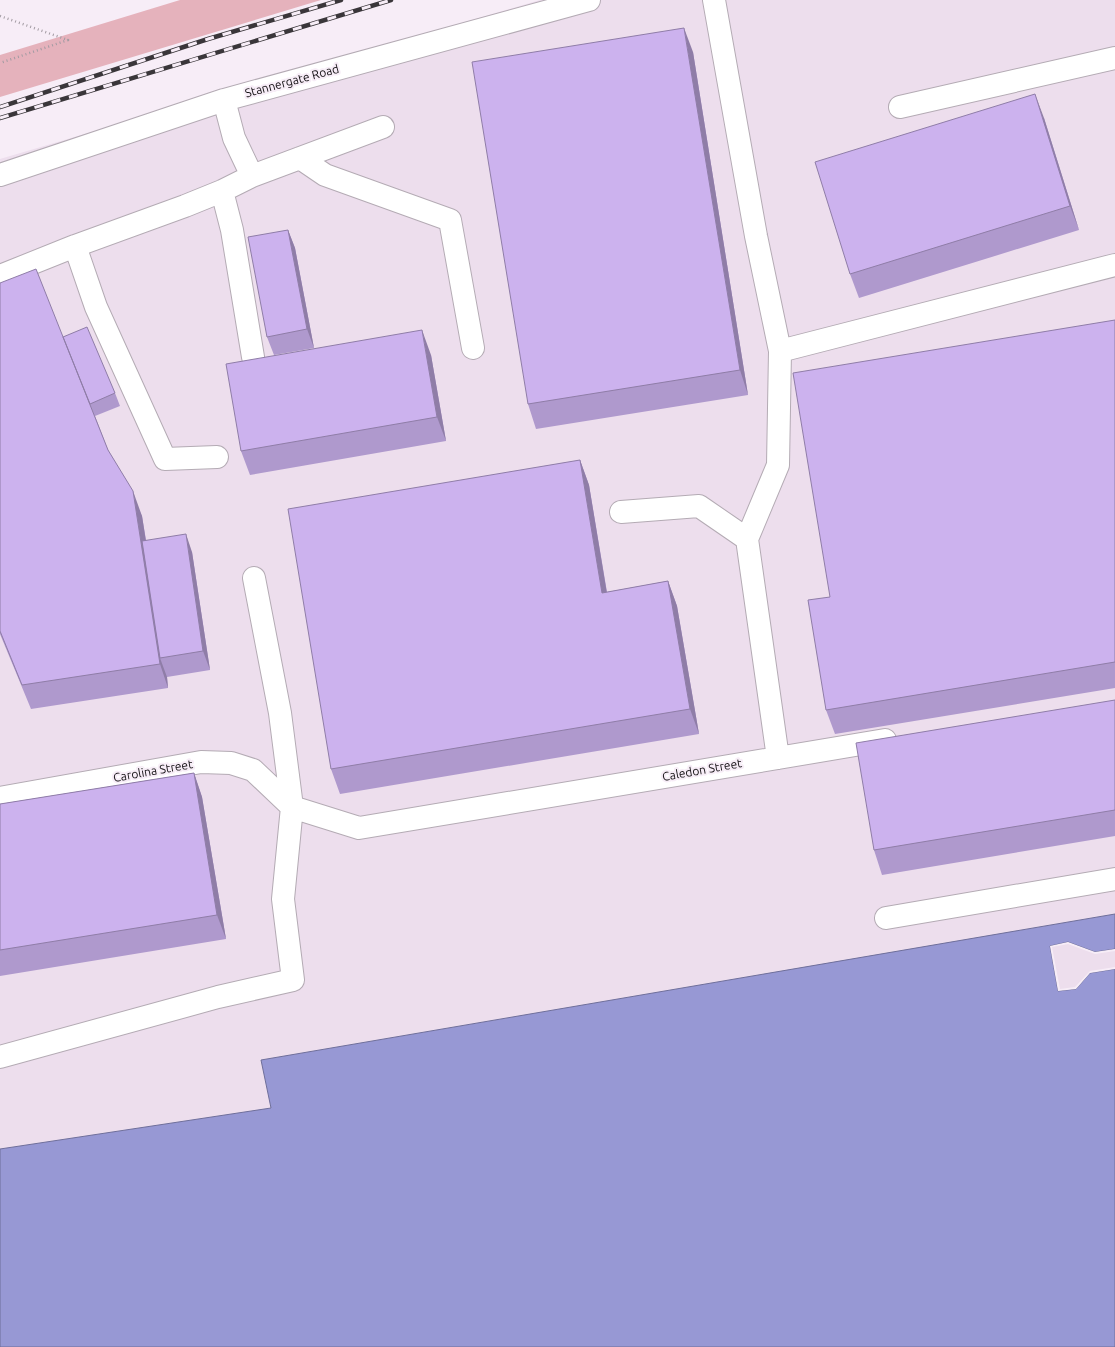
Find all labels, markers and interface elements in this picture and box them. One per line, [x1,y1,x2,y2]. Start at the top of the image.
street label: Stannergate Road [243,62,340,99]
street label: Caledon Street [661,756,743,783]
street label: Carolina Street [112,757,194,784]

